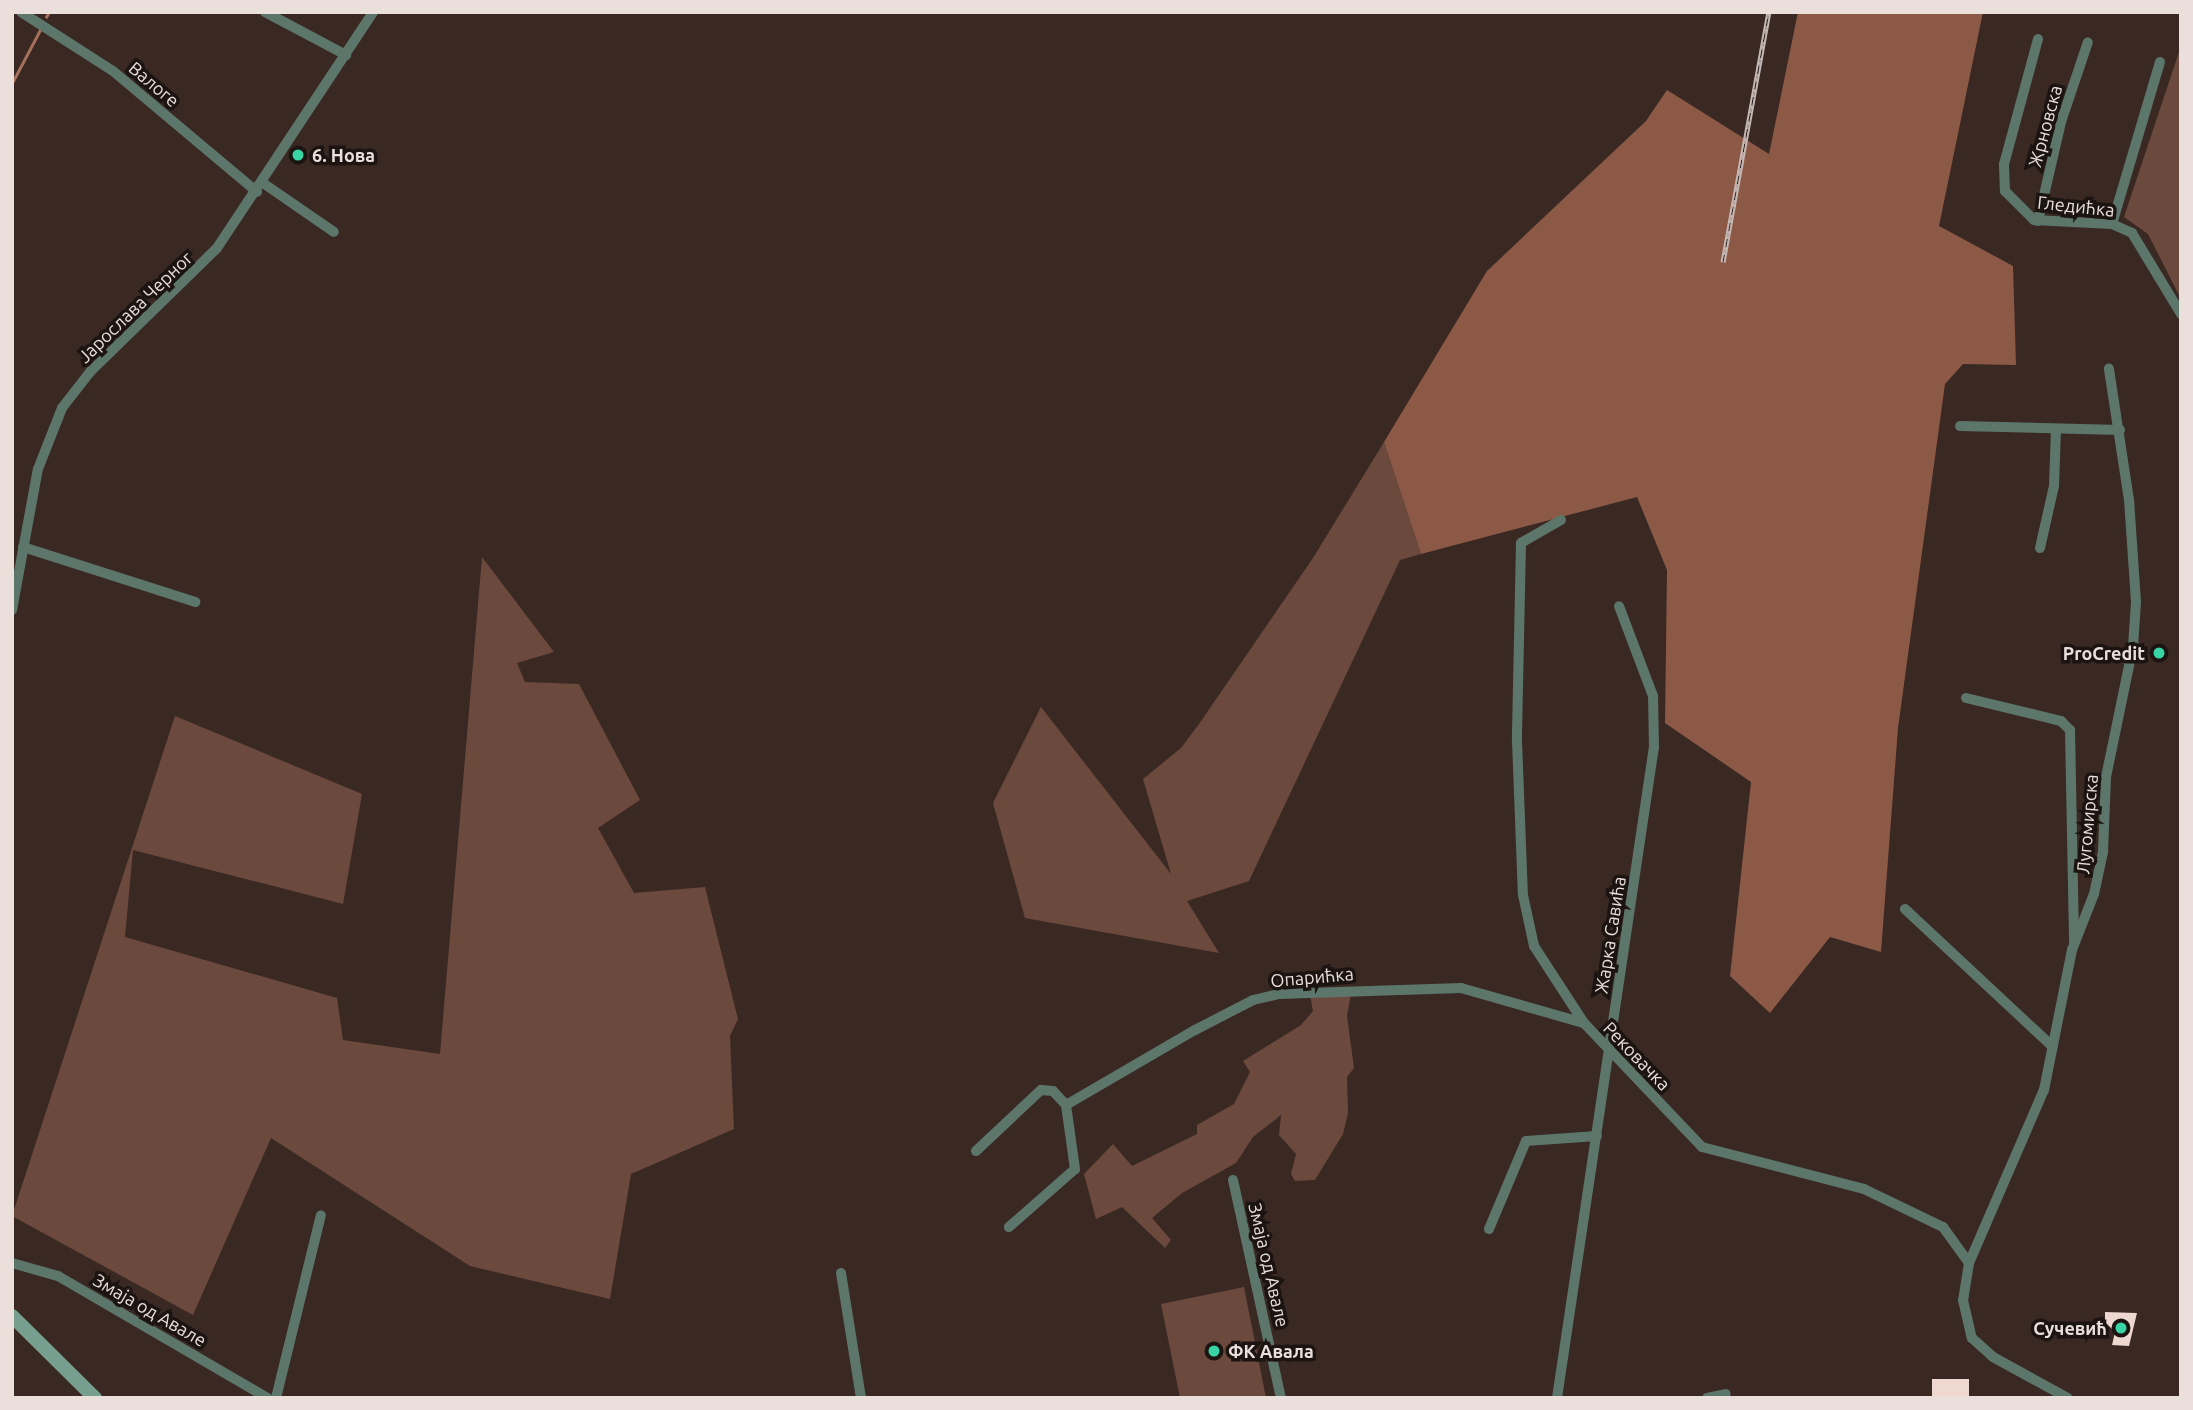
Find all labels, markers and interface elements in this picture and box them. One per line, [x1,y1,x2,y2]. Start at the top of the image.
street label: Валоге [124,57,184,111]
street label: Жрновска [2024,83,2066,169]
place label: 6. Нова [312,144,375,166]
marker: 6. Нова [290,147,306,163]
street label: Гледићка [2036,191,2116,221]
street label: Јарослава Черног [73,247,197,367]
place label: ProCredit [2063,642,2145,664]
marker: ProCredit [2151,645,2167,661]
street label: Лугомирска [2072,773,2102,875]
street label: Жарка Савића [1590,875,1630,995]
street label: Опарићка [1269,963,1355,991]
street label: Рековачка [1599,1017,1675,1095]
street label: Змаја од Авале [1244,1201,1294,1329]
street label: Змаја од Авале [90,1269,210,1351]
place label: Сучевић [2033,1317,2107,1339]
marker: Сучевић [2113,1320,2129,1336]
place label: ФК Авала [1228,1340,1314,1362]
marker: ФК Авала [1206,1343,1222,1359]

